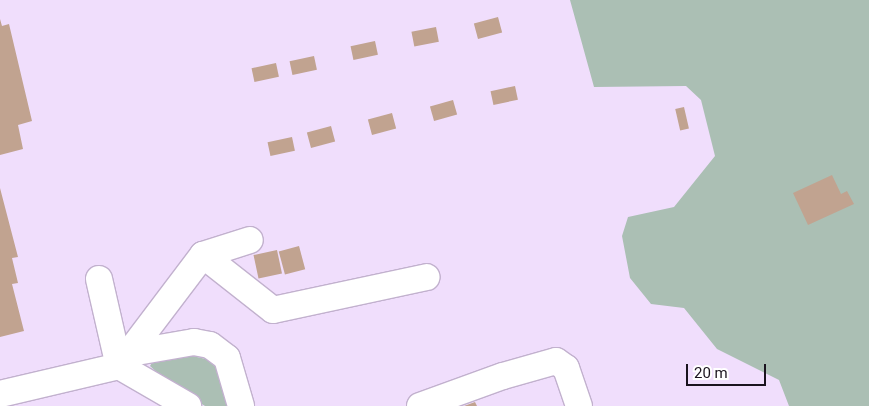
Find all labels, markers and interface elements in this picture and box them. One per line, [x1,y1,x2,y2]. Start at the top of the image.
scale bar [689,354,769,386]
text: 20 m [694,364,728,382]

